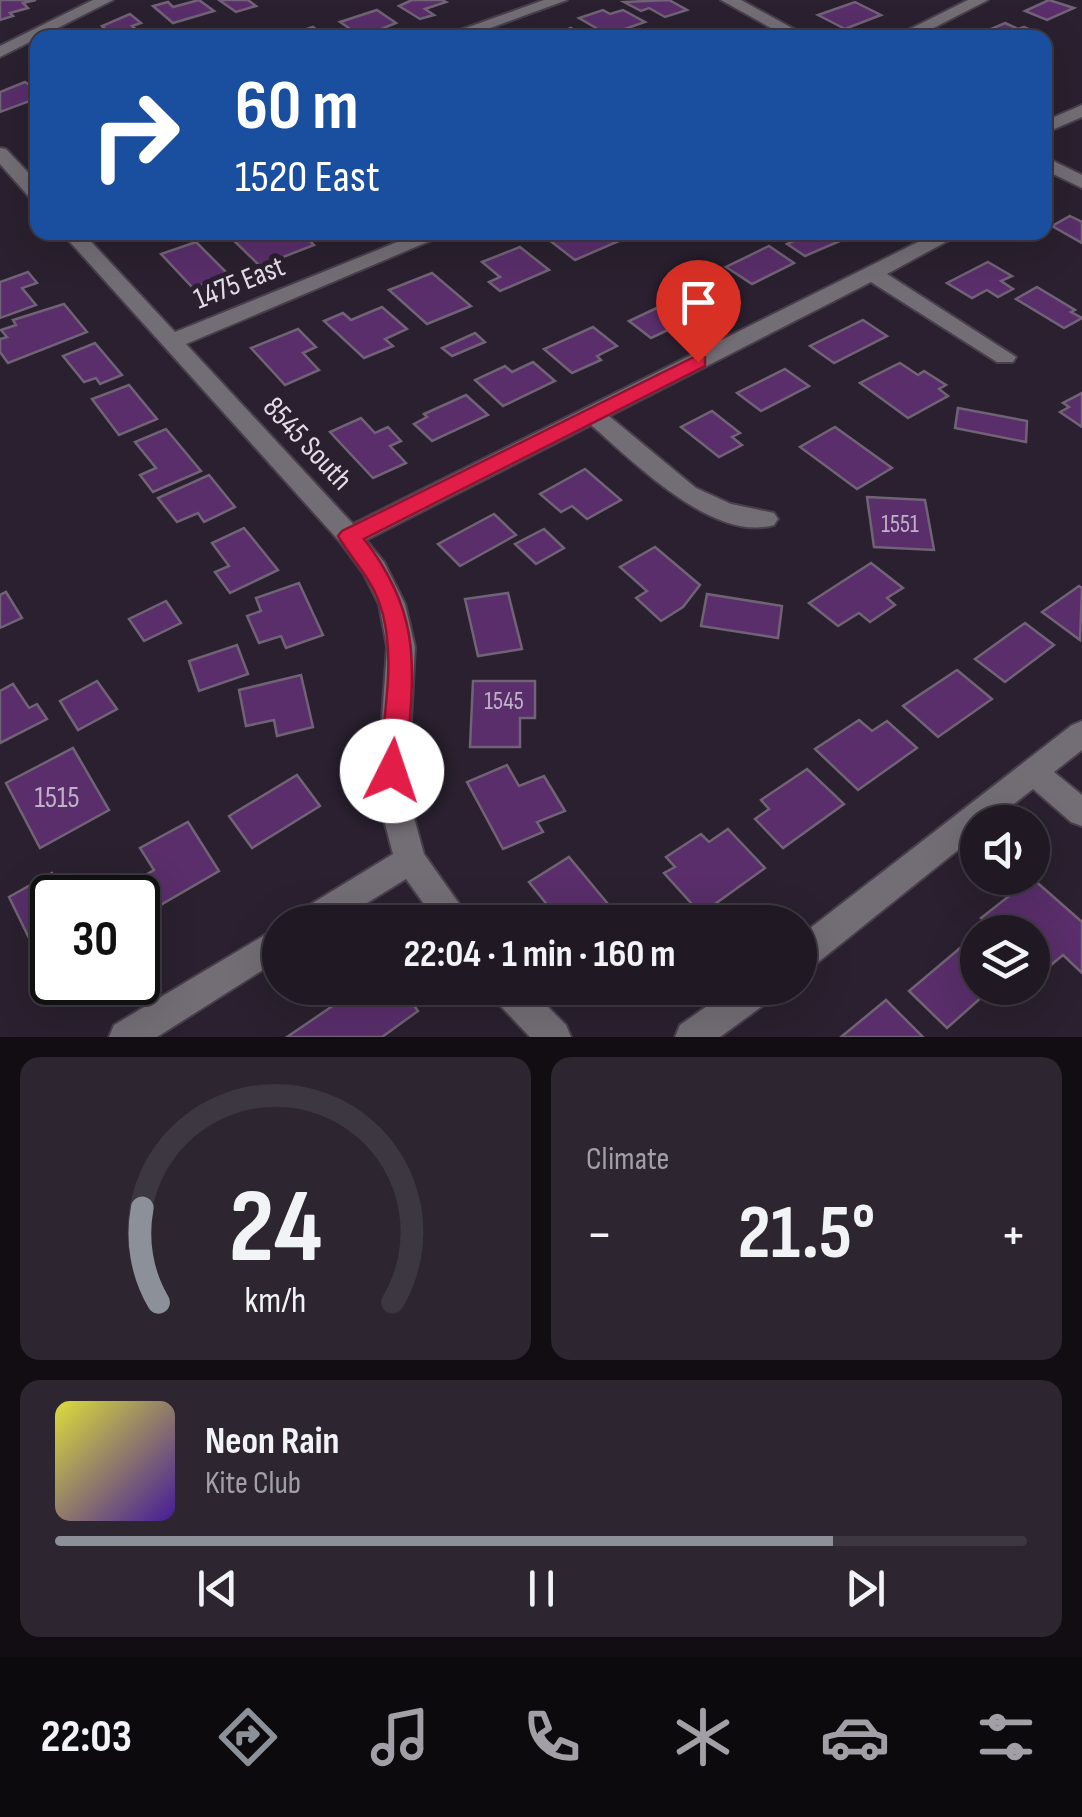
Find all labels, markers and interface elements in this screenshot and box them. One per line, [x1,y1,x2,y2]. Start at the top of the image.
text: 60 m [235,65,359,149]
icon: right [70,70,200,200]
text: 1520 East [235,150,380,205]
street label: 1475 East [189,248,290,317]
pin [656,260,741,363]
icon: arrive [671,275,726,330]
street label: 8545 South [255,390,359,498]
house number: 1551 [881,509,919,540]
house number: 1545 [484,686,524,717]
position arrow [340,719,444,823]
house number: 1515 [34,780,80,816]
map controls [960,805,1050,1005]
button: sound [960,805,1050,895]
speed limit sign: 30 [30,875,160,1005]
button: layers [960,915,1050,1005]
text: 22:04 · 1 min · 160 m [403,932,676,977]
text: Climate [586,1140,669,1179]
text: 24 [229,1166,322,1291]
text: 21.5° [738,1189,875,1280]
text: − [586,1202,613,1269]
text: + [1000,1202,1027,1269]
text: km/h [245,1280,306,1323]
text: Neon Rain [205,1419,339,1464]
text: Kite Club [205,1464,301,1503]
icon: previous [190,1561,245,1616]
icon: pause [514,1561,569,1616]
icon: next [838,1561,893,1616]
icon: directions [213,1702,283,1772]
icon: music [365,1702,435,1772]
icon: phone [517,1702,587,1772]
icon: climate [668,1702,738,1772]
icon: car [820,1702,890,1772]
icon: filters [971,1702,1041,1772]
text: 22:03 [41,1710,132,1765]

